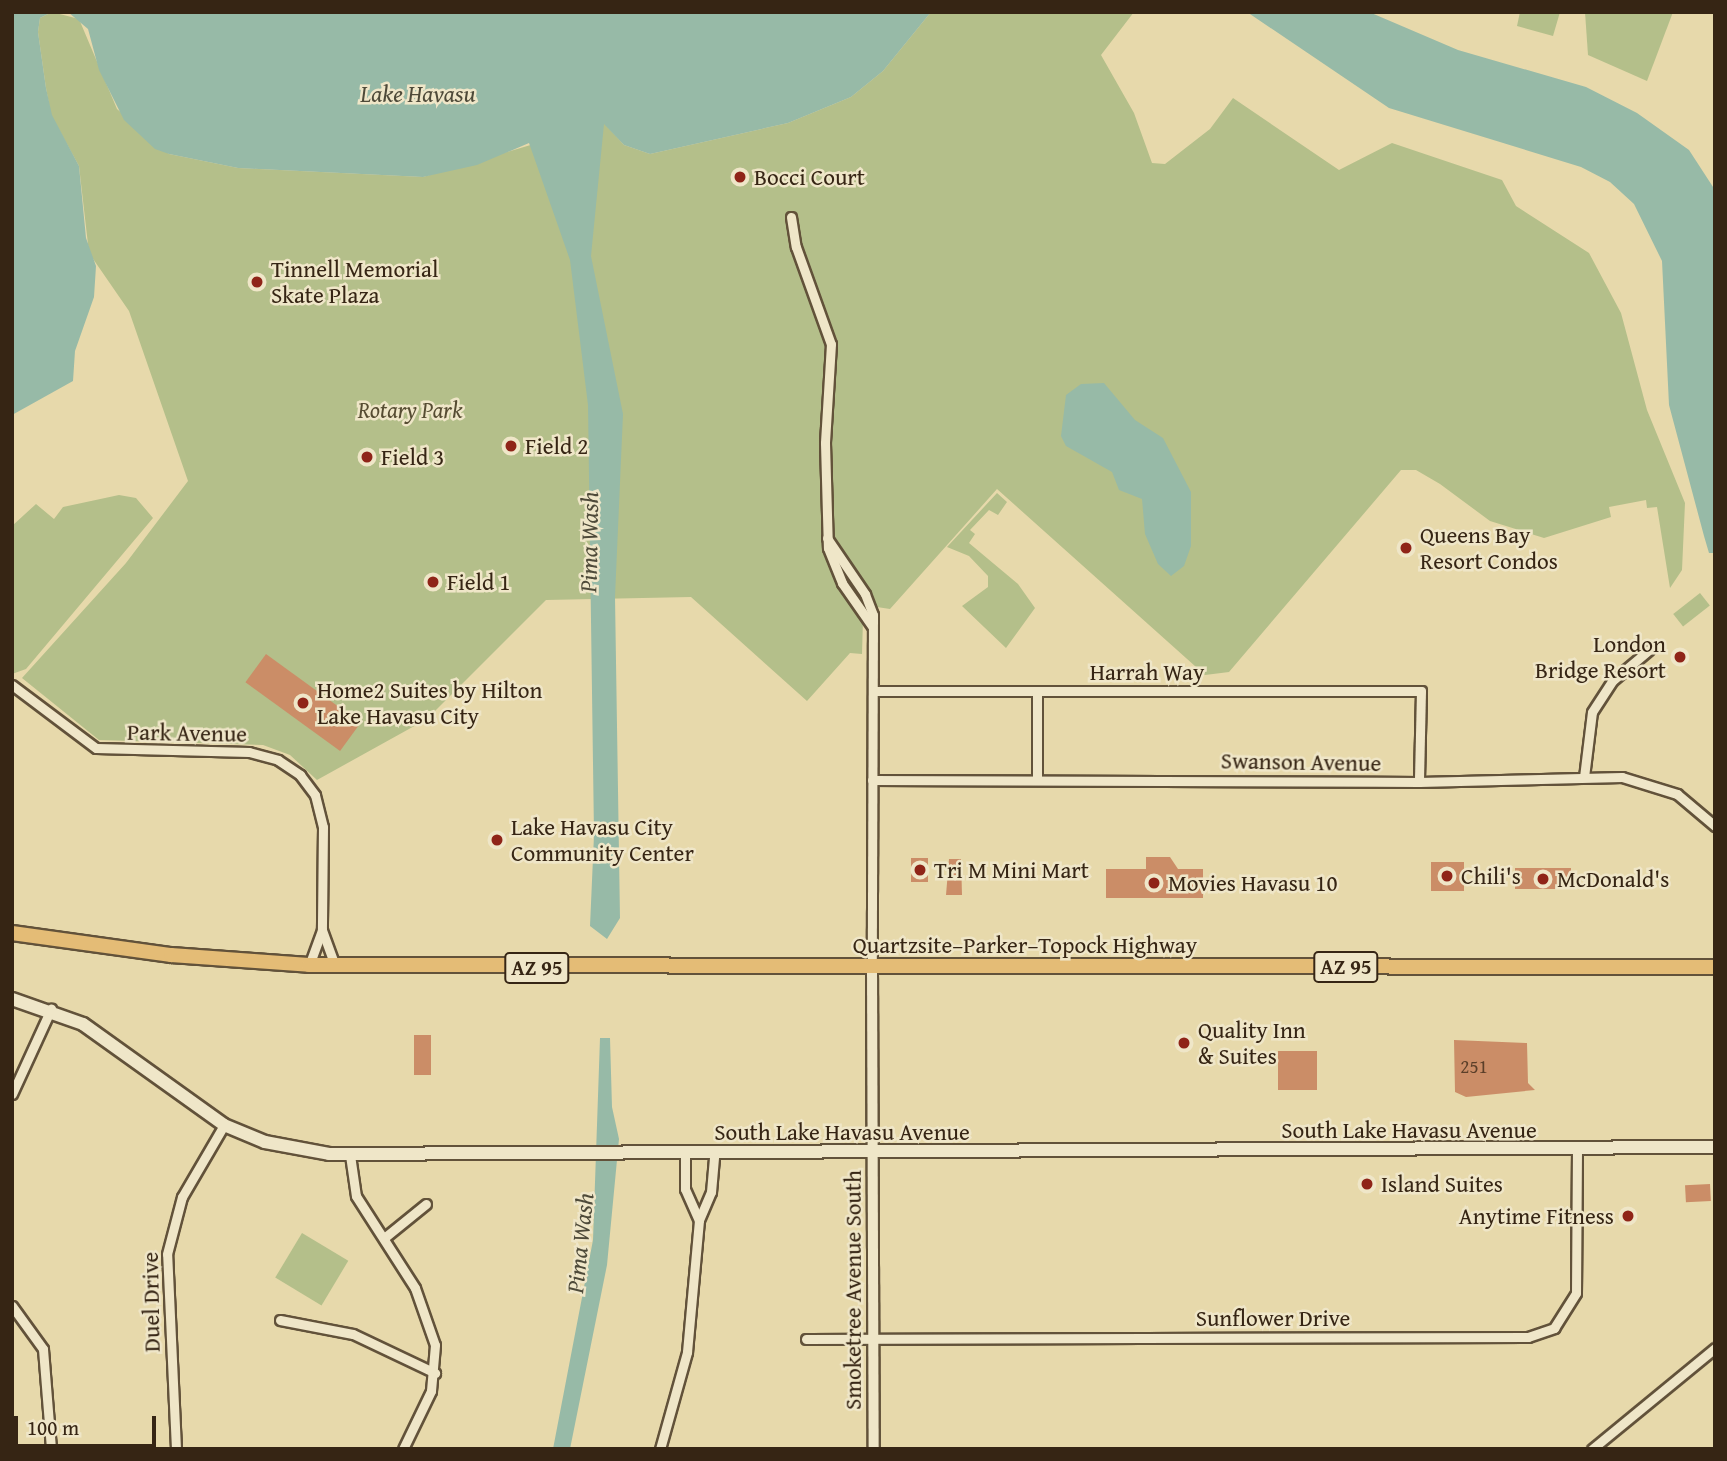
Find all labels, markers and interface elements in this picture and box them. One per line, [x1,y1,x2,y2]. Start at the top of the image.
water label: Lake Havasu [360,80,476,108]
place label: Bocci Court [754,163,865,191]
marker: Bocci Court [732,169,748,185]
place label: Tinnell Memorial Skate Plaza [271,255,438,309]
marker: Tinnell Memorial Skate Plaza [249,274,265,290]
park label: Rotary Park [358,396,462,424]
place label: Field 2 [525,432,588,460]
marker: Field 2 [503,438,519,454]
place label: Field 3 [381,443,444,471]
marker: Field 3 [359,449,375,465]
water label: Pima Wash [574,491,604,593]
place label: Queens Bay Resort Condos [1420,521,1558,575]
marker: Queens Bay Resort Condos [1398,540,1414,556]
place label: Field 1 [447,568,510,596]
marker: Field 1 [425,574,441,590]
place label: London Bridge Resort [1535,630,1666,684]
marker: London Bridge Resort [1672,649,1688,665]
street label: Harrah Way [1090,658,1204,686]
place label: Home2 Suites by Hilton Lake Havasu City [317,676,542,730]
marker: Home2 Suites by Hilton Lake Havasu City [295,695,311,711]
street label: Park Avenue [127,718,247,748]
street label: Swanson Avenue [1221,747,1381,777]
place label: Lake Havasu City Community Center [511,813,694,867]
marker: Lake Havasu City Community Center [489,832,505,848]
place label: Tri M Mini Mart [934,856,1089,884]
marker: Tri M Mini Mart [912,862,928,878]
place label: Chili's [1461,862,1521,890]
place label: McDonald's [1557,865,1669,893]
marker: Chili's [1439,868,1455,884]
place label: Movies Havasu 10 [1168,869,1337,897]
marker: McDonald's [1535,871,1551,887]
marker: Movies Havasu 10 [1146,875,1162,891]
street label: Quartzsite–Parker–Topock Highway [853,931,1197,959]
road number: AZ 95 [504,950,570,986]
road number: AZ 95 [1313,950,1379,984]
place label: Quality Inn & Suites [1198,1016,1306,1070]
marker: Quality Inn & Suites [1176,1035,1192,1051]
house number: 251 [1460,1056,1488,1078]
street label: South Lake Havasu Avenue [1281,1116,1537,1144]
street label: South Lake Havasu Avenue [714,1118,970,1146]
street label: Smoketree Avenue South [839,1170,867,1410]
place label: Island Suites [1381,1170,1503,1198]
marker: Island Suites [1359,1176,1375,1192]
water label: Pima Wash [560,1191,600,1295]
place label: Anytime Fitness [1459,1202,1614,1230]
marker: Anytime Fitness [1620,1208,1636,1224]
street label: Duel Drive [136,1252,166,1352]
street label: Sunflower Drive [1196,1304,1350,1332]
scale bar [18,1402,159,1446]
text: 100 m [27,1412,79,1443]

